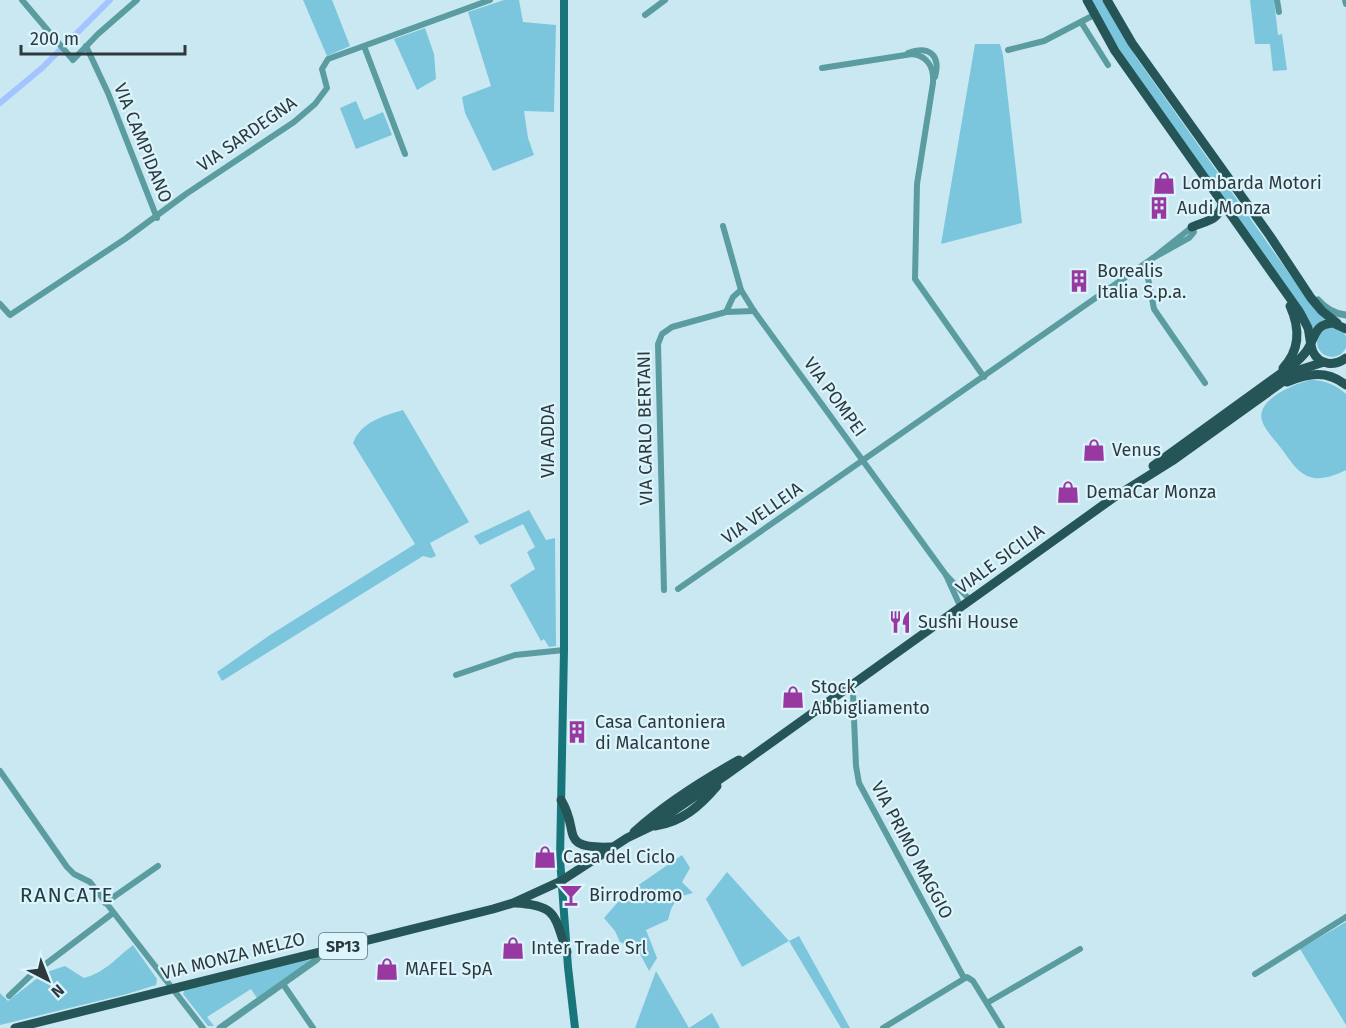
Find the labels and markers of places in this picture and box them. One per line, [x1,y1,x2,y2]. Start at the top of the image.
shop icon: Lombarda Motori [1151,170,1177,196]
place label: Lombarda Motori [1182,172,1322,194]
building icon: Audi Monza [1146,195,1172,221]
place label: Audi Monza [1177,197,1271,219]
place label: Borealis Italia S.p.a. [1097,260,1186,303]
building icon: Borealis Italia S.p.a. [1066,268,1092,294]
shop icon: Venus [1081,437,1107,463]
place label: Venus [1112,439,1161,461]
shop icon: DemaCar Monza [1055,479,1081,505]
place label: DemaCar Monza [1086,481,1216,503]
restaurant icon: Sushi House [887,609,913,635]
place label: Sushi House [918,611,1019,633]
place label: Stock Abbigliamento [811,676,930,719]
shop icon: Stock Abbigliamento [780,684,806,710]
place label: Casa Cantoniera di Malcantone [595,711,726,754]
building icon: Casa Cantoniera di Malcantone [564,719,590,745]
shop icon: Casa del Ciclo [532,844,558,870]
place label: Casa del Ciclo [563,846,675,868]
bar icon: Birrodromo [558,882,584,908]
place label: Birrodromo [589,884,683,906]
shop icon: Inter Trade Srl [500,935,526,961]
place label: Inter Trade Srl [531,937,647,959]
shop icon: MAFEL SpA [374,956,400,982]
place label: MAFEL SpA [405,958,493,980]

